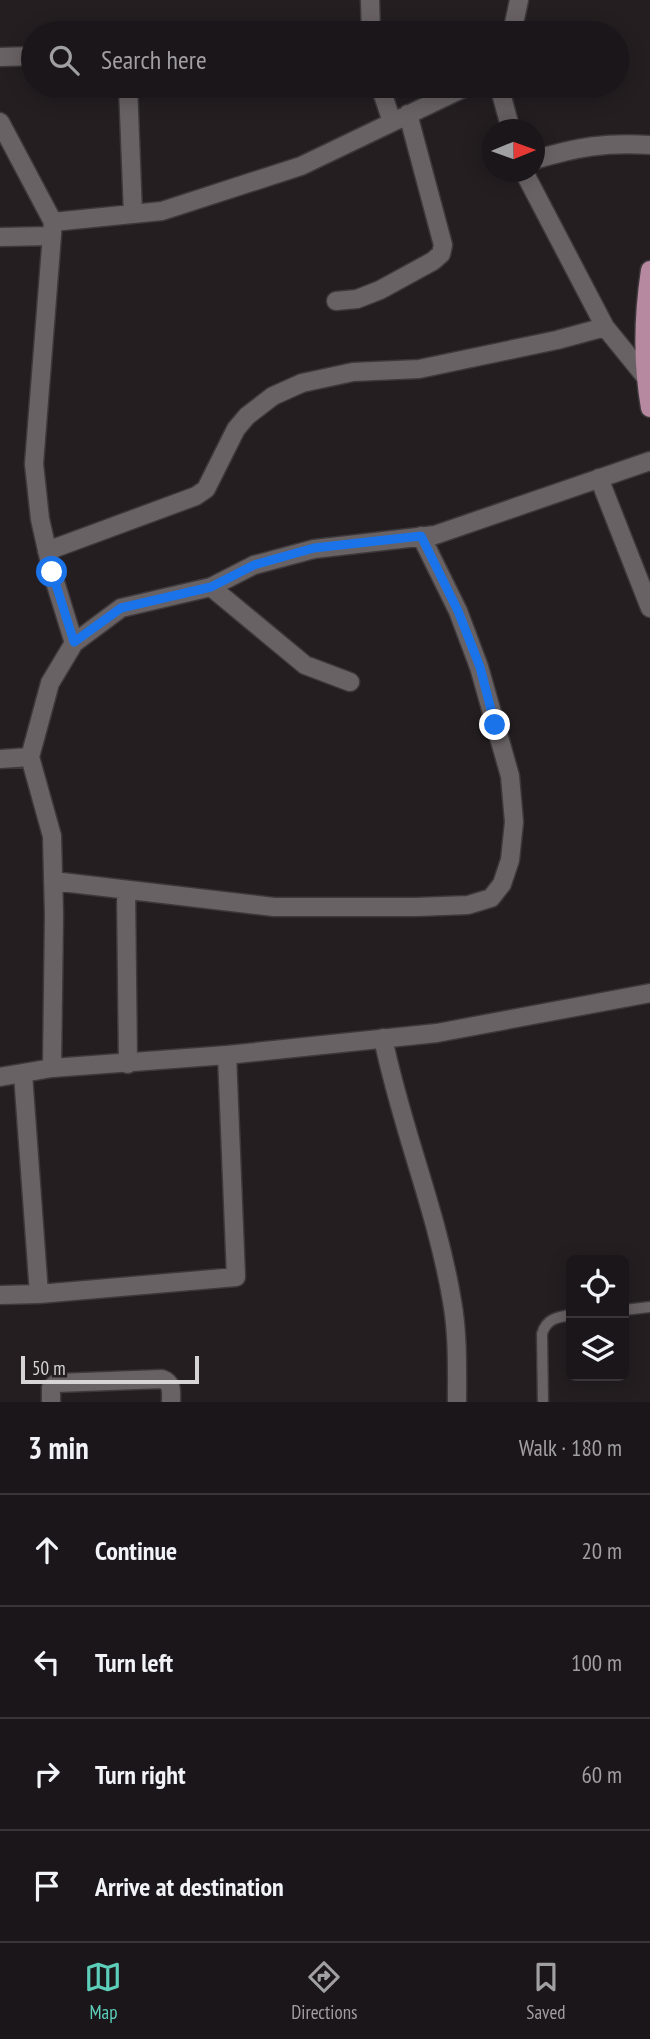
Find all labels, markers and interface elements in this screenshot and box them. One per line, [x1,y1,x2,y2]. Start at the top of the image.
search box [21,21,629,98]
icon: search [45,41,83,79]
text: Search here [101,43,207,76]
north arrow [482,119,545,182]
route start [36,556,67,587]
route end [479,709,510,740]
map controls [566,1255,629,1381]
button: locate [566,1255,629,1318]
button: layers [566,1318,629,1381]
scale bar [21,1353,200,1385]
text: 50 m [32,1356,66,1380]
text: 3 min [28,1428,89,1467]
text: Walk · 180 m [519,1433,622,1462]
icon: ahead [28,1531,66,1569]
text: Continue [95,1534,177,1567]
text: 20 m [581,1536,622,1565]
icon: left [28,1643,66,1681]
text: Turn left [95,1646,173,1679]
text: 100 m [571,1648,622,1677]
icon: right [28,1755,66,1793]
text: Turn right [95,1758,186,1791]
text: 60 m [581,1760,622,1789]
icon: arrive [28,1867,66,1905]
text: Arrive at destination [95,1870,284,1903]
tab: Map [84,1958,122,2024]
tab: Directions [291,1958,357,2024]
tab: Saved [526,1958,566,2024]

